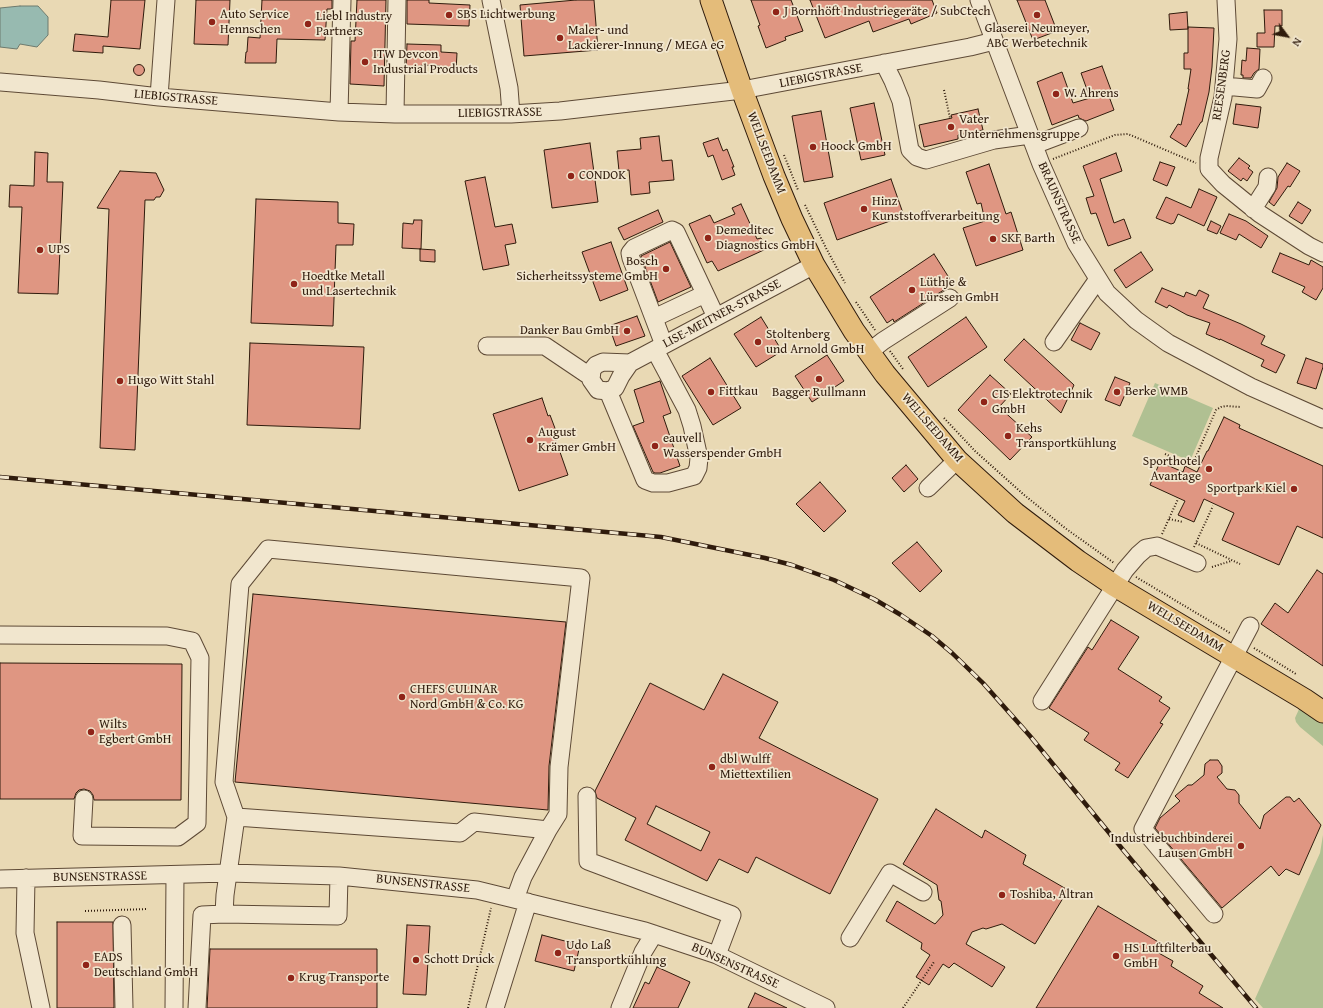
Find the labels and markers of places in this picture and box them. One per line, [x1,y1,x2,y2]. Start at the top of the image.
place label: J Bornhöft Industriegeräte / SubCtech [784,4,991,20]
place label: Auto Service Hennschen [220,7,289,38]
place label: SBS Lichtwerbung [457,7,555,23]
marker: J Bornhöft Industriegeräte / SubCtech [771,7,781,17]
place label: Liebl Industry Partners [316,9,392,40]
marker: SBS Lichtwerbung [444,10,454,20]
marker: Glaserei Neumeyer, ABC Werbetechnik [1032,10,1042,20]
marker: Auto Service Hennschen [207,17,217,27]
marker: Liebl Industry Partners [303,19,313,29]
place label: Glaserei Neumeyer, ABC Werbetechnik [985,21,1089,52]
place label: Maler- und Lackierer-Innung / MEGA eG [568,23,724,54]
marker: Maler- und Lackierer-Innung / MEGA eG [555,33,565,43]
place label: ITW Devcon Industrial Products [373,47,478,78]
marker: ITW Devcon Industrial Products [360,57,370,67]
place label: W. Ahrens [1064,86,1119,102]
marker: W. Ahrens [1051,89,1061,99]
place label: Vater Unternehmensgruppe [959,112,1080,143]
marker: Vater Unternehmensgruppe [946,122,956,132]
place label: Hoock GmbH [821,139,892,155]
marker: Hoock GmbH [808,142,818,152]
place label: CONDOK [579,168,626,184]
marker: CONDOK [566,171,576,181]
place label: Hinz Kunststoffverarbeitung [872,194,999,225]
marker: Hinz Kunststoffverarbeitung [859,204,869,214]
place label: Demeditec Diagnostics GmbH [716,223,815,254]
place label: SKF Barth [1001,231,1055,247]
marker: Demeditec Diagnostics GmbH [703,233,713,243]
marker: SKF Barth [988,234,998,244]
place label: UPS [48,242,70,258]
marker: UPS [35,245,45,255]
place label: Bosch Sicherheitssysteme GmbH [516,254,658,285]
marker: Bosch Sicherheitssysteme GmbH [661,264,671,274]
place label: Hoedtke Metall und Lasertechnik [302,269,396,300]
place label: Lüthje & Lürssen GmbH [920,275,999,306]
marker: Hoedtke Metall und Lasertechnik [289,279,299,289]
marker: Lüthje & Lürssen GmbH [907,285,917,295]
place label: Danker Bau GmbH [520,323,619,339]
marker: Danker Bau GmbH [622,326,632,336]
place label: Stoltenberg und Arnold GmbH [766,327,864,358]
marker: Stoltenberg und Arnold GmbH [753,337,763,347]
place label: Hugo Witt Stahl [128,373,214,389]
marker: Bagger Rullmann [814,374,824,384]
marker: Hugo Witt Stahl [115,376,125,386]
place label: Fittkau [719,384,758,400]
place label: Berke WMB [1125,384,1188,400]
place label: Bagger Rullmann [772,385,866,401]
marker: Fittkau [706,387,716,397]
place label: CIS Elektrotechnik GmbH [992,387,1093,418]
marker: Berke WMB [1112,387,1122,397]
marker: CIS Elektrotechnik GmbH [979,397,989,407]
place label: Kehs Transportkühlung [1016,421,1116,452]
place label: August Krämer GmbH [538,425,616,456]
place label: eauvell Wasserspender GmbH [663,431,782,462]
marker: Kehs Transportkühlung [1003,431,1013,441]
marker: August Krämer GmbH [525,435,535,445]
marker: eauvell Wasserspender GmbH [650,441,660,451]
place label: Sporthotel Avantage [1143,454,1201,485]
marker: Sporthotel Avantage [1204,464,1214,474]
place label: Sportpark Kiel [1207,481,1286,497]
marker: Sportpark Kiel [1289,484,1299,494]
place label: CHEFS CULINAR Nord GmbH & Co. KG [410,682,523,713]
marker: CHEFS CULINAR Nord GmbH & Co. KG [397,692,407,702]
place label: Wilts Egbert GmbH [99,717,171,748]
marker: Wilts Egbert GmbH [86,727,96,737]
place label: dbl Wulff Miettextilien [720,752,791,783]
marker: dbl Wulff Miettextilien [707,762,717,772]
place label: Industriebuchbinderei Lausen GmbH [1111,831,1233,862]
marker: Industriebuchbinderei Lausen GmbH [1236,841,1246,851]
place label: Toshiba, Altran [1010,887,1093,903]
marker: Toshiba, Altran [997,890,1007,900]
place label: Udo Laß Transportkühlung [566,938,666,969]
place label: HS Luftfilterbau GmbH [1124,941,1211,972]
marker: Udo Laß Transportkühlung [553,948,563,958]
place label: EADS Deutschland GmbH [94,950,198,981]
marker: HS Luftfilterbau GmbH [1111,951,1121,961]
place label: Schott Druck [424,952,494,968]
marker: Schott Druck [411,955,421,965]
marker: EADS Deutschland GmbH [81,960,91,970]
place label: Krug Transporte [299,970,389,986]
marker: Krug Transporte [286,973,296,983]

